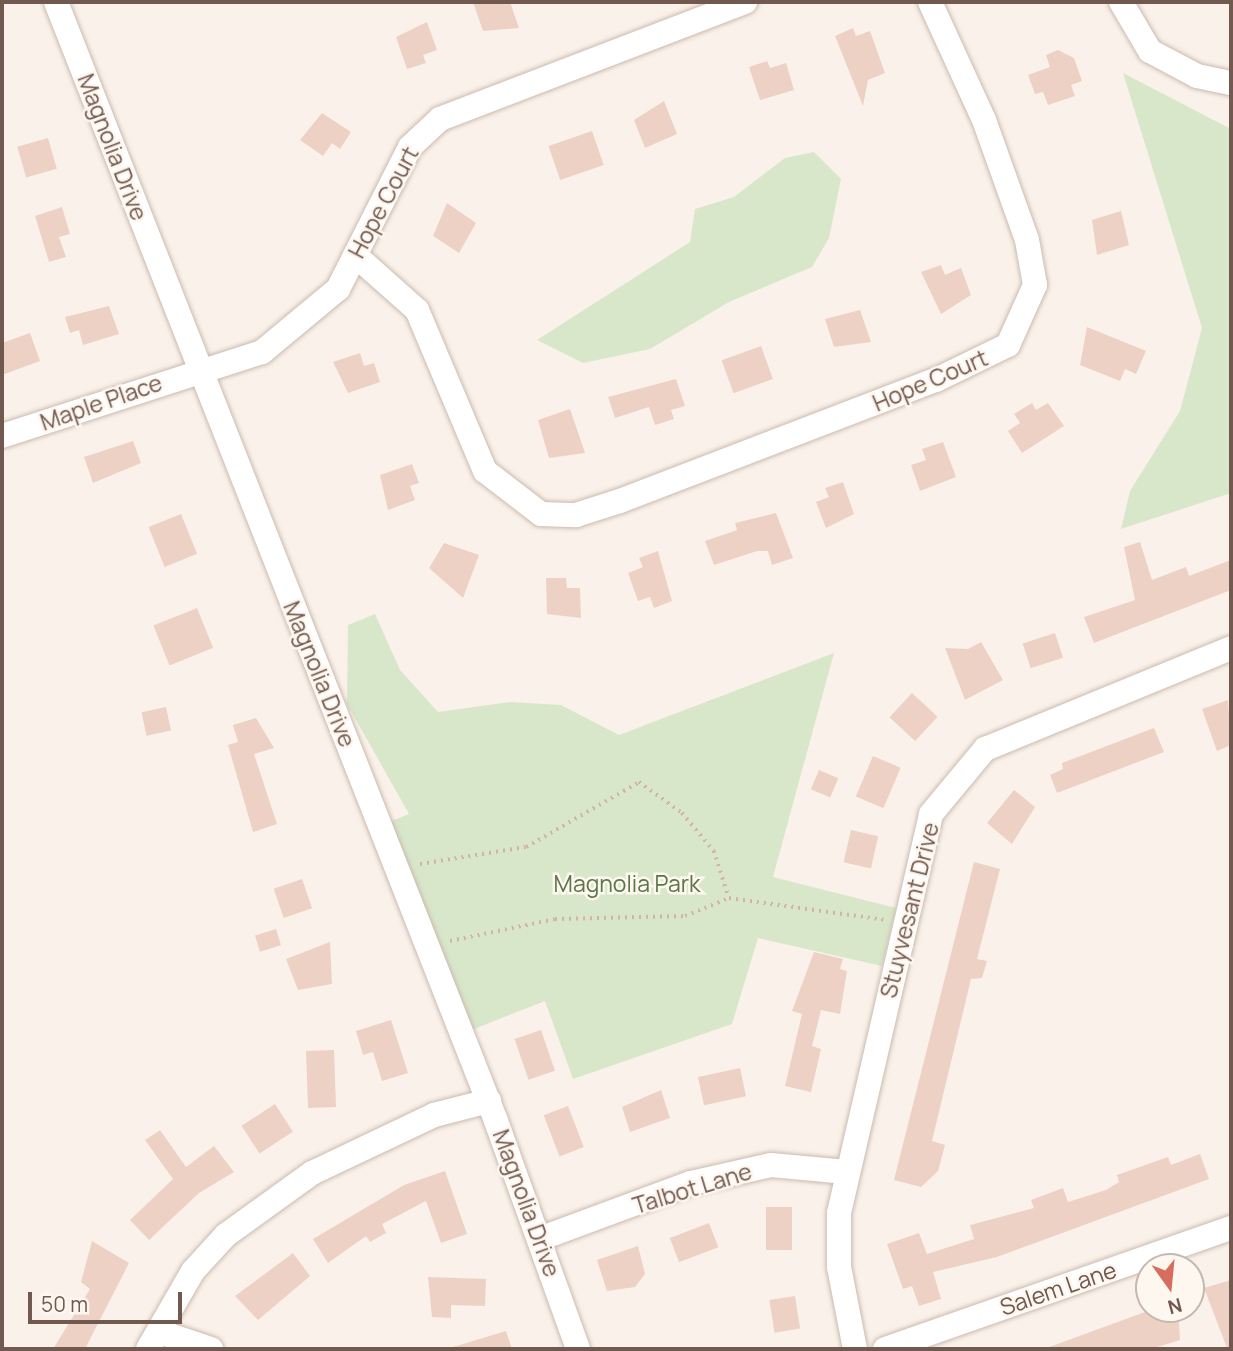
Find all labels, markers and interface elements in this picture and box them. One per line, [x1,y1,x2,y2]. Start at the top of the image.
street label: Magnolia Drive [72,70,154,224]
street label: Hope Court [342,142,424,262]
street label: Hope Court [868,343,992,417]
street label: Maple Place [36,368,166,436]
street label: Magnolia Drive [278,597,362,751]
street label: Stuyvesant Drive [874,819,944,1001]
park label: Magnolia Park [554,869,700,897]
street label: Magnolia Drive [488,1126,566,1280]
street label: Talbot Lane [629,1157,755,1219]
north arrow [1135,1253,1205,1323]
street label: Salem Lane [996,1255,1120,1321]
scale bar [32,1278,186,1322]
text: 50 m [41,1290,88,1318]
text: N [1165,1292,1185,1321]

